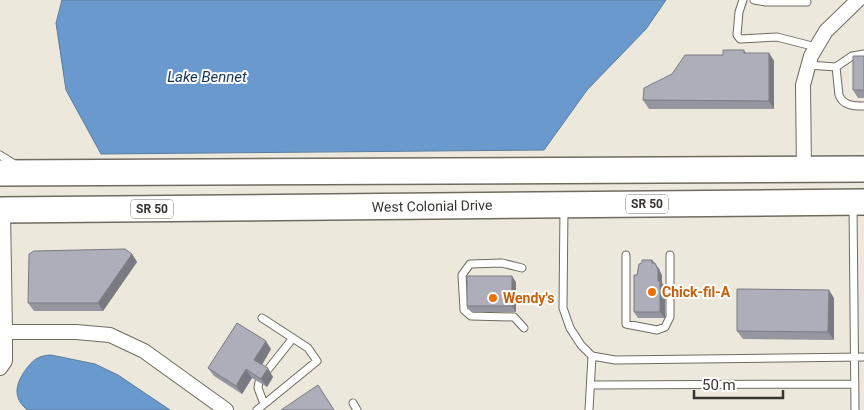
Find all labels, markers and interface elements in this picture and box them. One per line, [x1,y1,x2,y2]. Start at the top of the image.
water label: Lake Bennet [167,68,247,86]
road number: SR 50 [626,194,668,213]
street label: West Colonial Drive [372,197,492,215]
road number: SR 50 [131,200,173,218]
place label: Chick-fil-A [662,284,731,300]
marker: Chick-fil-A [646,286,658,298]
place label: Wendy's [503,290,554,306]
marker: Wendy's [487,292,499,304]
scale bar [694,368,783,400]
text: 50 m [702,376,736,394]

